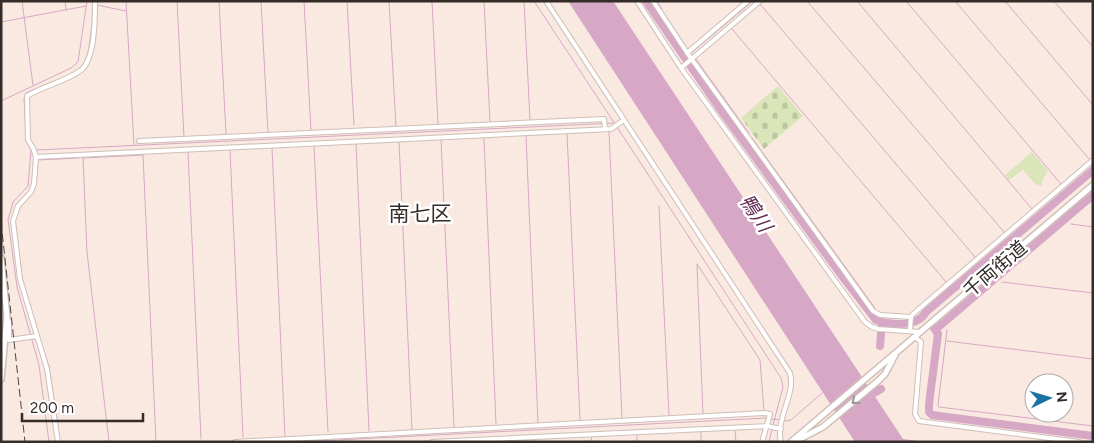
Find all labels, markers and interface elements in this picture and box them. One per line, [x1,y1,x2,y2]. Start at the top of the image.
water label: 鴨川 [735,190,778,238]
district label: 南七区 [389,201,452,226]
street label: 千両街道 [958,236,1032,302]
north arrow [1024,373,1074,423]
scale bar [22,390,144,422]
text: N [1053,391,1070,403]
one-way arrow [852,395,861,404]
text: 200 m [30,399,74,417]

